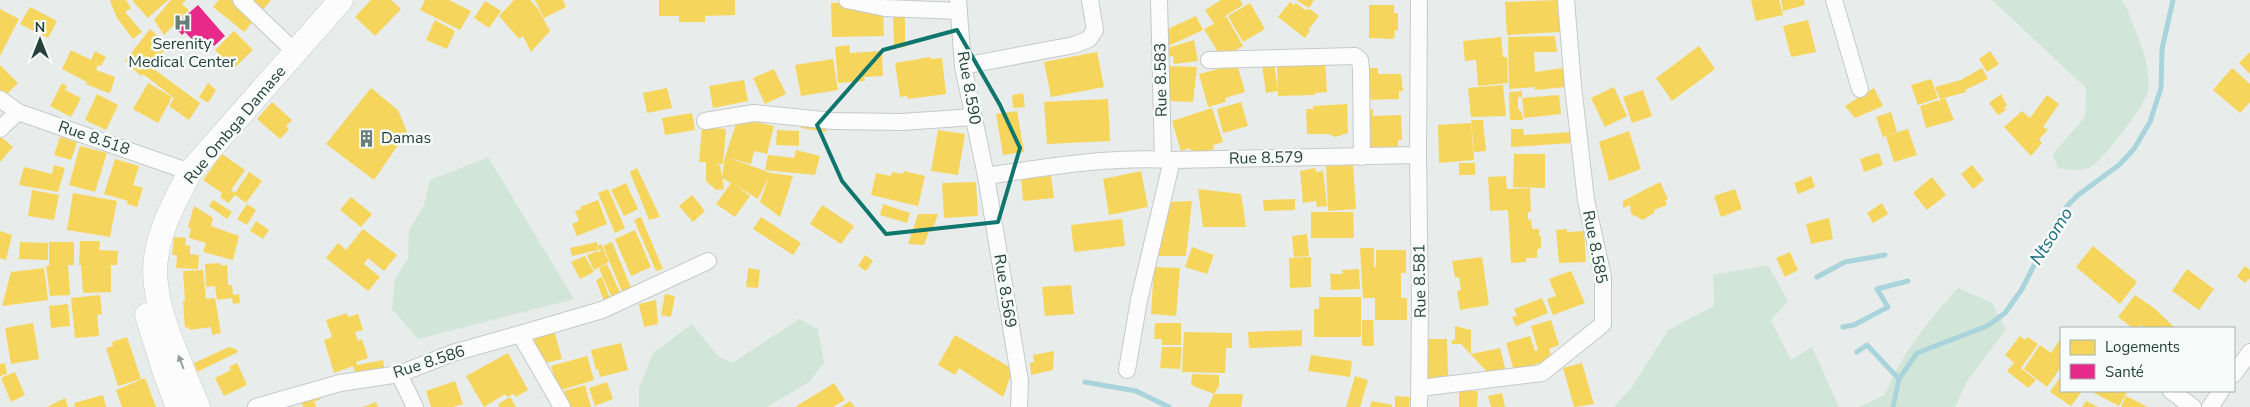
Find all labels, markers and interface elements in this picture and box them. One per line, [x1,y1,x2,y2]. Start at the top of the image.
hospital icon: Serenity Medical Center [172,12,192,32]
north arrow [15,15,65,65]
text: N [35,18,45,37]
place label: Serenity Medical Center [128,33,236,73]
street label: Rue 8.583 [1149,43,1173,117]
street label: Rue 8.590 [952,49,986,127]
street label: Rue Ombga Damase [179,61,291,189]
street label: Rue 8.518 [55,115,133,161]
place label: Damas [381,127,431,149]
building icon: Damas [357,128,377,148]
street label: Rue 8.579 [1229,146,1303,170]
water label: Ntsomo [2024,203,2078,269]
street label: Rue 8.585 [1577,208,1613,286]
street label: Rue 8.581 [1408,244,1432,318]
street label: Rue 8.569 [988,253,1022,329]
legend [2060,327,2235,392]
text: Logements [2105,337,2180,357]
street label: Rue 8.586 [390,340,468,384]
one-way arrow [177,354,184,369]
text: Santé [2105,362,2144,382]

